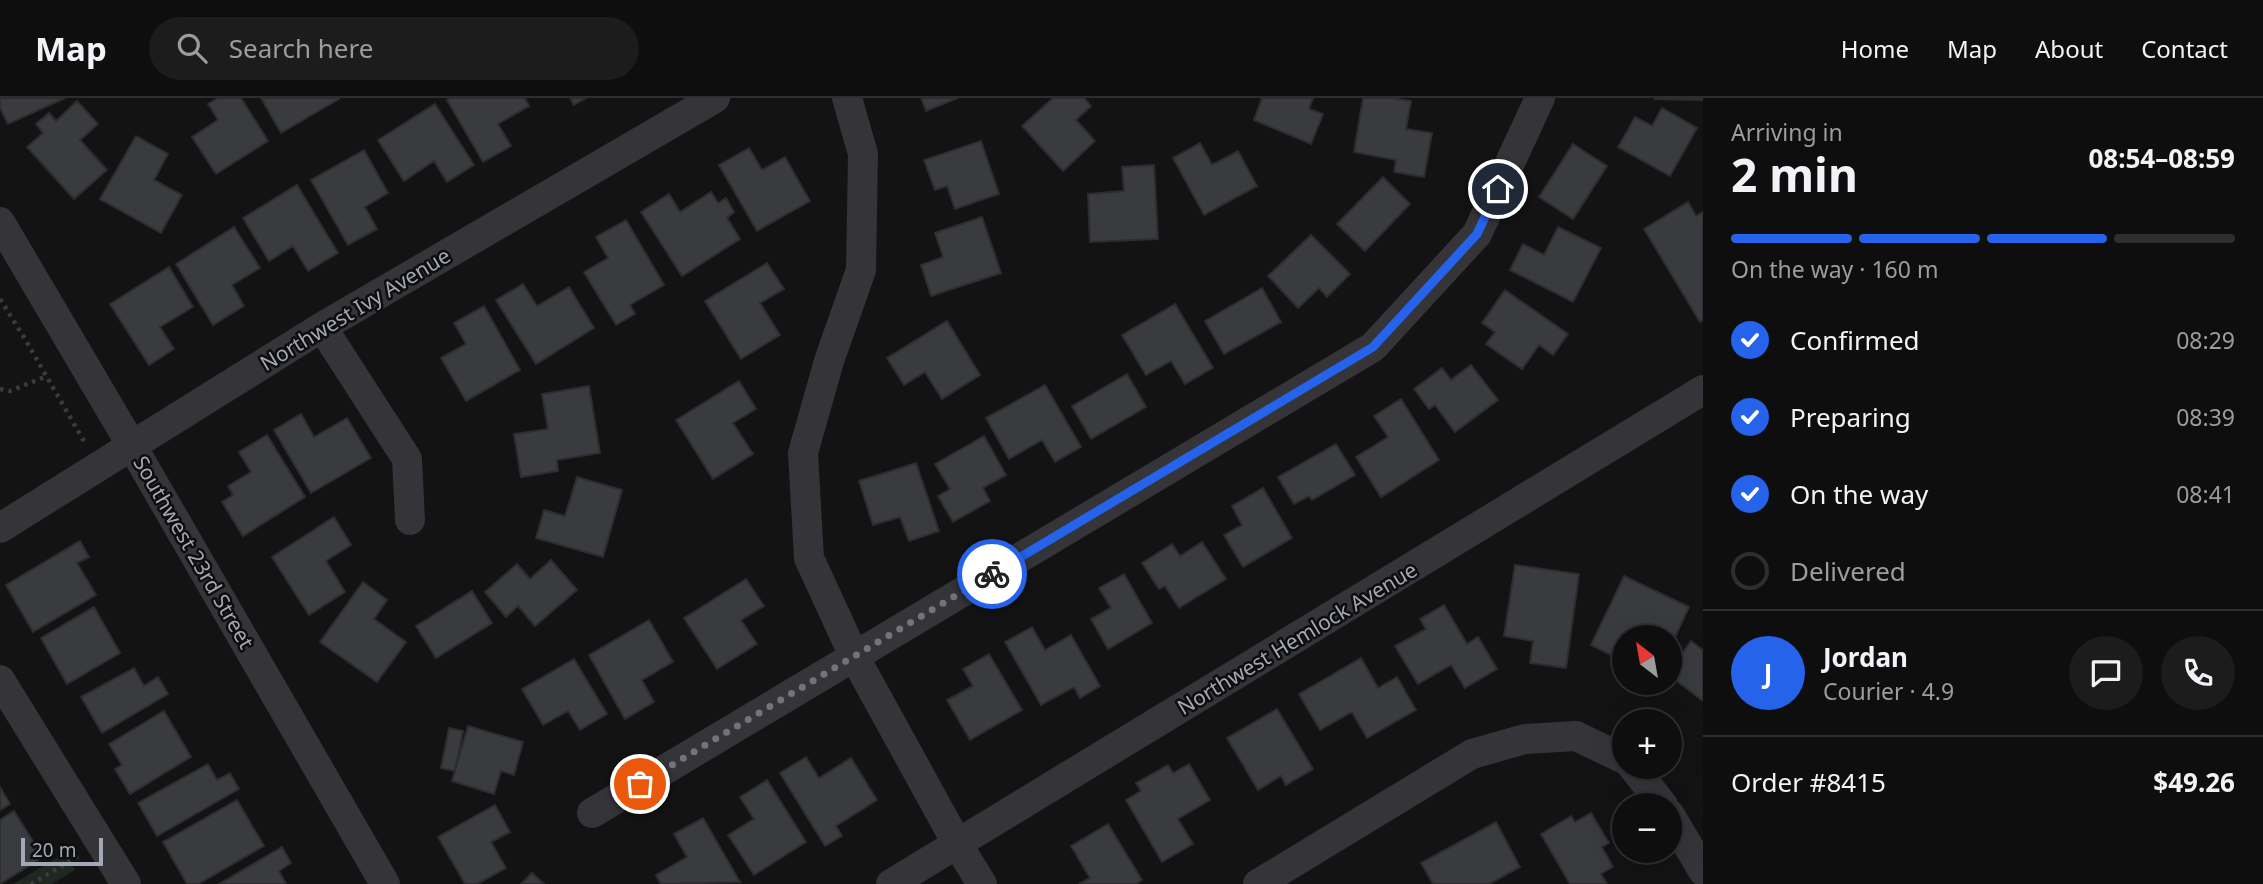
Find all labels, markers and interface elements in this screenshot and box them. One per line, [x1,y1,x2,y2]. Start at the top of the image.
search box [149,17,639,80]
text: Map [35,26,107,71]
icon: search [173,29,211,67]
text: Search here [229,30,373,66]
text: Home [1841,32,1909,65]
text: Map [1947,32,1997,65]
text: About [2035,32,2103,65]
text: Contact [2141,32,2228,65]
text: Arriving in [1731,116,1843,148]
text: 08:54–08:59 [2088,140,2235,176]
text: 2 min [1731,143,1858,205]
pin [1468,159,1528,219]
icon: home [1479,170,1517,208]
street label: Northwest Ivy Avenue [255,241,455,377]
text: On the way · 160 m [1731,253,1938,285]
icon: check [1731,321,1769,359]
text: Confirmed [1790,322,1920,358]
text: 08:29 [2176,324,2235,356]
icon: check [1731,398,1769,436]
text: Preparing [1790,399,1911,435]
text: 08:39 [2176,401,2235,433]
street label: Southwest 23rd Street [127,450,261,654]
icon: check [1731,475,1769,513]
text: On the way [1790,476,1928,512]
text: 08:41 [2176,478,2235,510]
courier [957,539,1027,609]
text: Delivered [1790,553,1906,589]
icon: bike [973,555,1011,593]
street label: Northwest Hemlock Avenue [1172,555,1422,721]
north arrow [1612,625,1682,695]
map controls [1612,625,1682,863]
button: chat [2069,636,2143,710]
button: phone [2161,636,2235,710]
text: Jordan [1823,639,1908,675]
text: J [1764,655,1772,691]
text: Courier · 4.9 [1823,675,1954,707]
button: + [1612,709,1682,779]
pin [610,754,670,814]
text: Order #8415 [1731,764,1886,800]
text: $49.26 [2153,764,2235,800]
icon: bag [621,765,659,803]
button: − [1612,793,1682,863]
scale bar [21,835,103,867]
text: 20 m [32,837,76,863]

